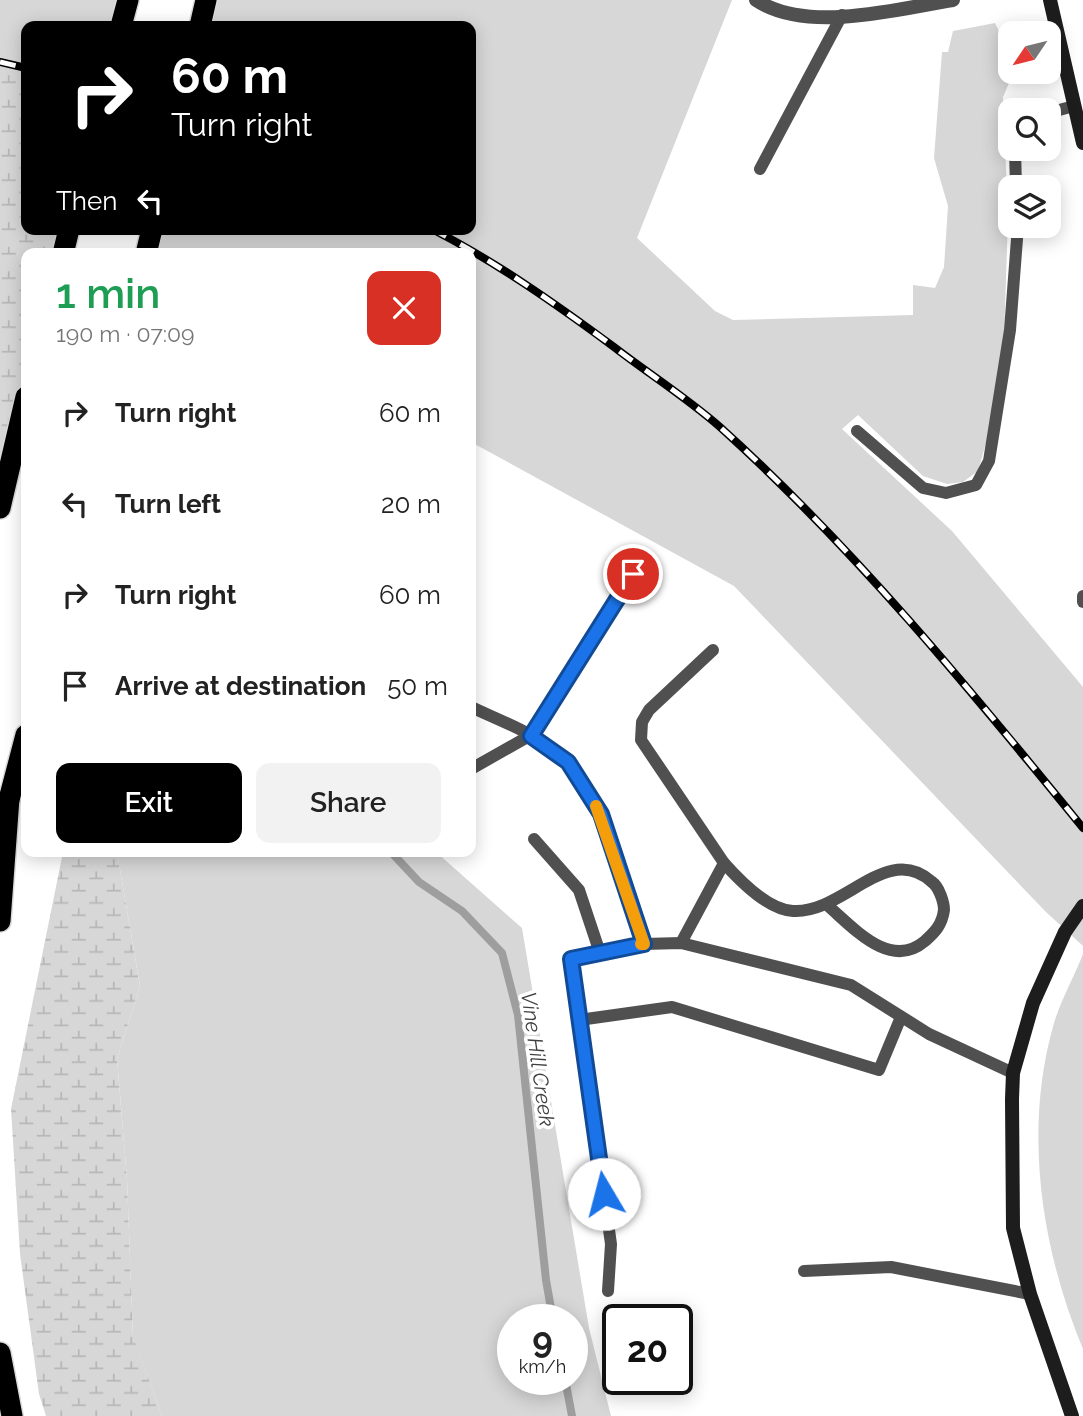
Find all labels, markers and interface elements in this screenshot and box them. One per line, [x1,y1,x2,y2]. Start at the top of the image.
north arrow [998,21,1060,84]
map controls [998,21,1061,238]
text: 60 m [171,47,288,104]
icon: right [56,49,147,140]
button: search [998,98,1061,161]
text: Turn right [171,106,312,143]
button: layers [998,175,1061,238]
icon: left [131,182,169,220]
text: Then [56,186,117,216]
text: 1 min [56,269,160,318]
button: close [367,271,441,345]
text: 190 m · 07:09 [56,320,195,347]
icon: right [56,394,94,432]
text: Turn right [115,398,236,428]
text: 60 m [379,398,441,428]
icon: left [56,485,94,523]
text: Turn left [115,489,221,519]
text: 20 m [381,489,441,519]
pin [603,544,663,604]
icon: arrive [614,555,652,593]
icon: right [56,576,94,614]
text: Turn right [115,580,236,610]
text: 60 m [379,580,441,610]
icon: arrive [56,667,94,705]
text: Arrive at destination [115,671,366,701]
text: 50 m [387,671,448,701]
button: Exit [56,763,242,843]
button: Share [256,763,441,843]
water label: Vine Hill Creek [516,990,560,1128]
position arrow [567,1157,641,1231]
speed limit sign: 20 [602,1304,693,1395]
text: 9 [532,1320,553,1361]
text: km/h [519,1356,566,1377]

